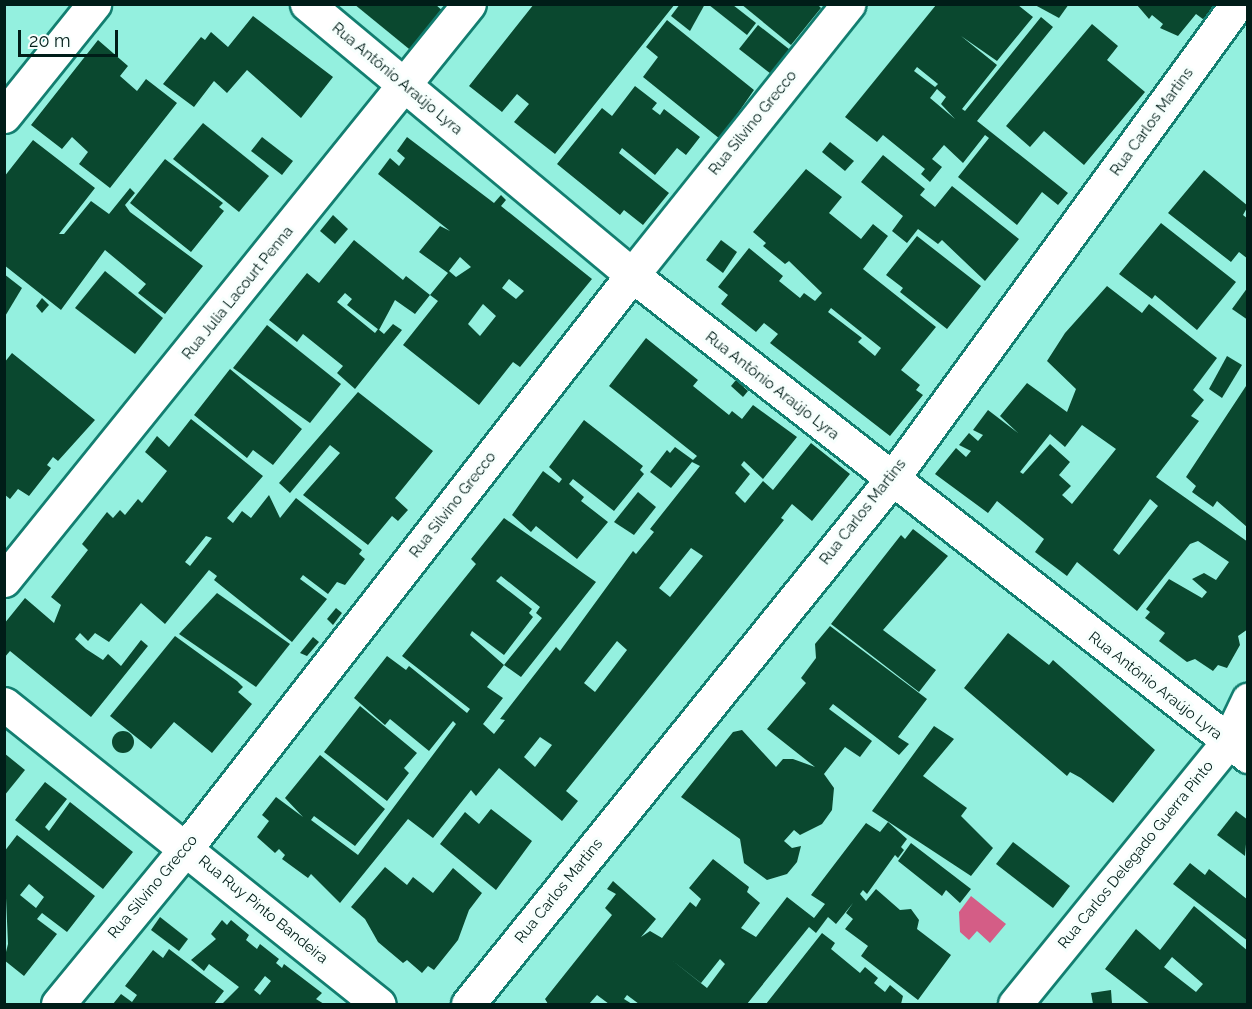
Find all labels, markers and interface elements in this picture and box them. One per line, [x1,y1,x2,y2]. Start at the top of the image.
scale bar [21,18,122,56]
street label: Rua Antônio Araújo Lyra [328,19,466,139]
text: 20 m [29,30,71,51]
street label: Rua Carlos Martins [1107,64,1197,180]
street label: Rua Silvino Grecco [705,67,801,179]
street label: Rua Julia Lacourt Penna [179,223,297,363]
street label: Rua Antônio Araújo Lyra [701,328,843,444]
street label: Rua Silvino Grecco [406,448,500,562]
street label: Rua Carlos Martins [816,456,910,568]
street label: Rua Antônio Araújo Lyra [1084,628,1226,744]
street label: Rua Carlos Delegado Guerra Pinto [1055,757,1217,953]
street label: Rua Silvino Grecco [105,832,201,942]
street label: Rua Carlos Martins [511,835,607,947]
street label: Rua Ruy Pinto Bandeira [194,852,332,968]

